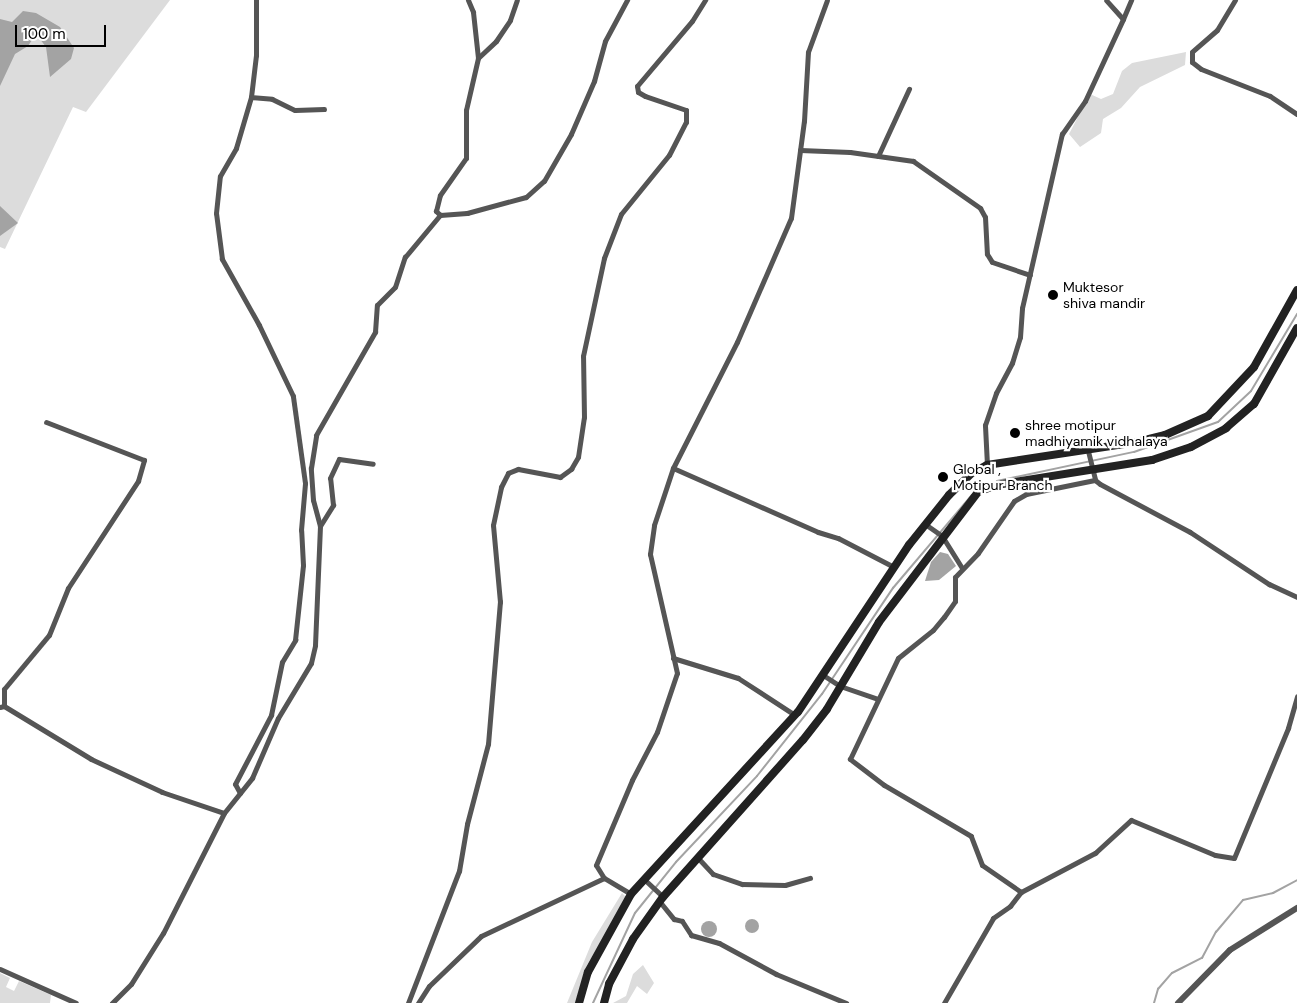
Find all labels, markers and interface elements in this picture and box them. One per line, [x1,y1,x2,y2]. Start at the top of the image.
scale bar [18,15,109,47]
text: 100 m [23,24,66,44]
place label: Muktesor shiva mandir [1063,279,1145,312]
marker: Muktesor shiva mandir [1047,289,1059,301]
place label: shree motipur madhiyamik vidhalaya [1025,417,1168,450]
marker: shree motipur madhiyamik vidhalaya [1009,427,1021,439]
place label: Global , Motipur Branch [953,461,1053,494]
marker: Global , Motipur Branch [937,471,949,483]

